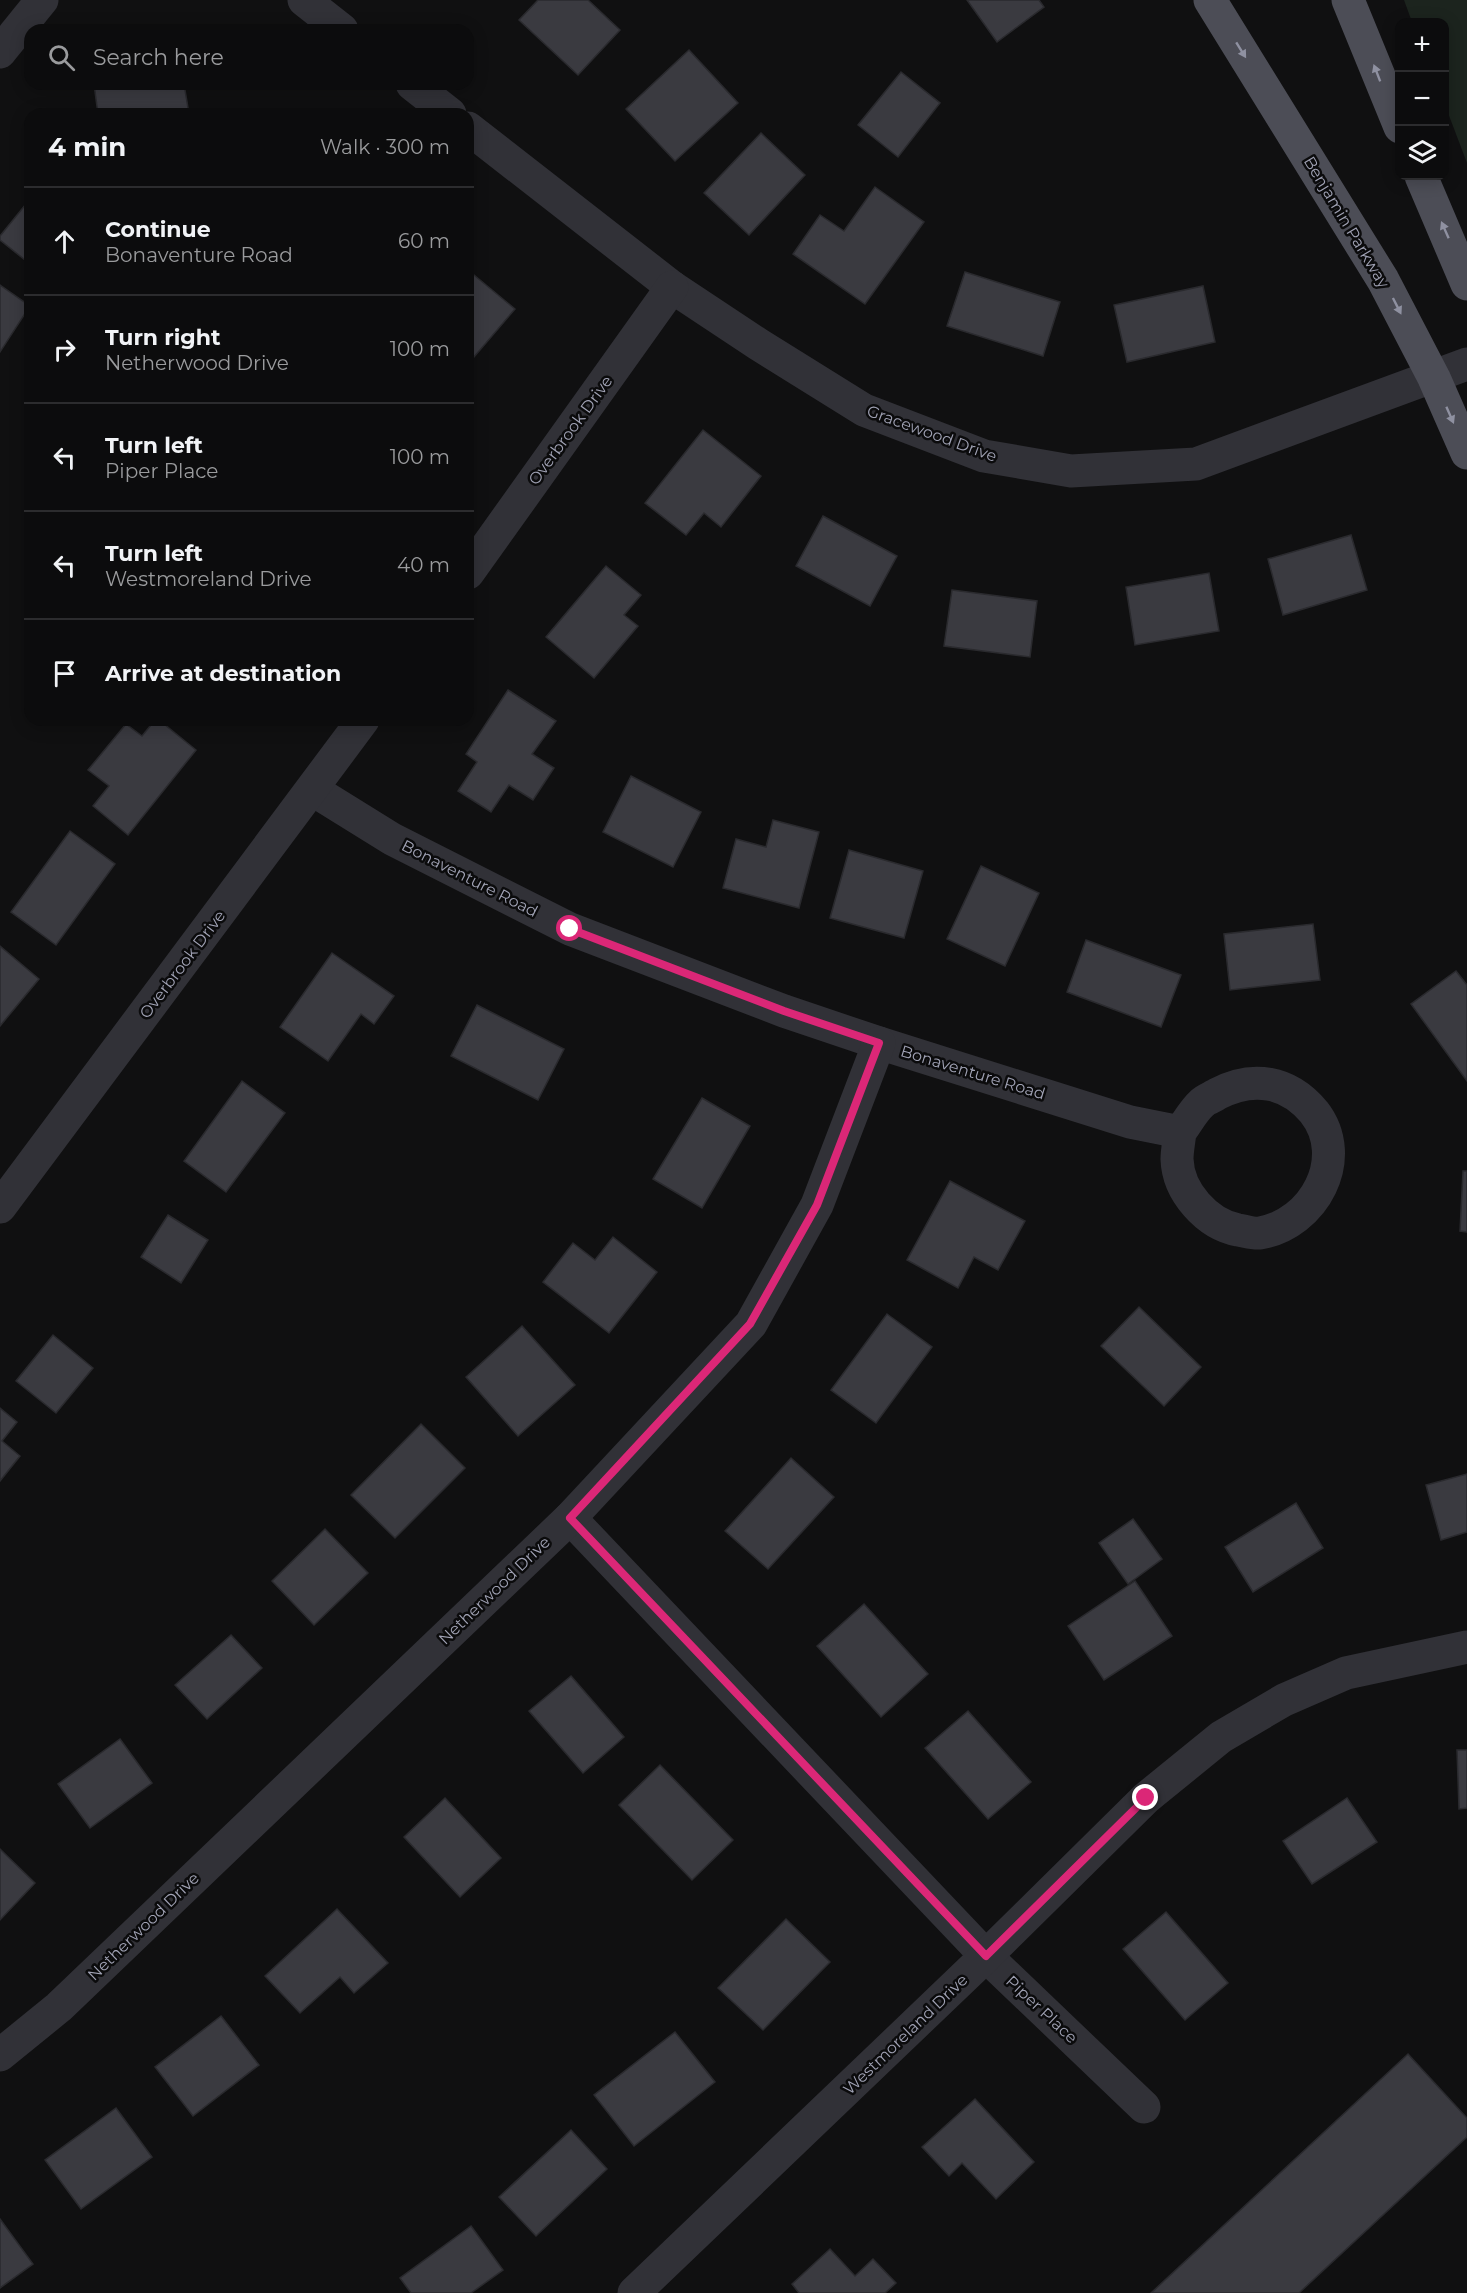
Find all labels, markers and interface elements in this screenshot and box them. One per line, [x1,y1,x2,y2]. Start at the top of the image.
map controls [1395,18,1449,180]
button: + [1395,18,1449,72]
search box [24,24,474,90]
icon: search [45,41,78,74]
one-way arrow [1236,42,1247,58]
text: Search here [93,44,224,71]
one-way arrow [1371,64,1381,82]
button: − [1395,72,1449,126]
button: layers [1395,126,1449,180]
text: 4 min [48,131,126,163]
text: Walk · 300 m [320,135,450,159]
street label: Benjamin Parkway [1300,153,1394,292]
text: Continue [105,216,211,243]
one-way arrow [1441,221,1450,238]
icon: ahead [48,225,81,258]
text: 60 m [398,229,450,253]
text: Bonaventure Road [105,243,293,267]
one-way arrow [1392,298,1401,315]
text: Turn right [105,324,220,351]
icon: right [48,333,81,366]
text: 100 m [390,337,450,361]
text: Netherwood Drive [105,351,289,375]
street label: Overbrook Drive [524,372,616,489]
street label: Gracewood Drive [864,401,999,466]
one-way arrow [1446,407,1455,424]
text: Turn left [105,432,203,459]
icon: left [48,441,81,474]
text: 100 m [390,445,450,469]
text: Piper Place [105,459,218,483]
text: Turn left [105,540,203,567]
icon: left [48,549,81,582]
text: 40 m [397,553,450,577]
text: Westmoreland Drive [105,567,312,591]
icon: arrive [48,657,81,690]
text: Arrive at destination [105,660,341,687]
street label: Bonaventure Road [399,836,541,921]
street label: Overbrook Drive [136,906,229,1022]
route start [556,915,582,941]
street label: Bonaventure Road [898,1041,1047,1104]
street label: Netherwood Drive [435,1532,554,1648]
route end [1132,1784,1158,1810]
street label: Netherwood Drive [84,1868,203,1984]
street label: Westmoreland Drive [839,1970,971,2099]
street label: Piper Place [1002,1971,1081,2047]

